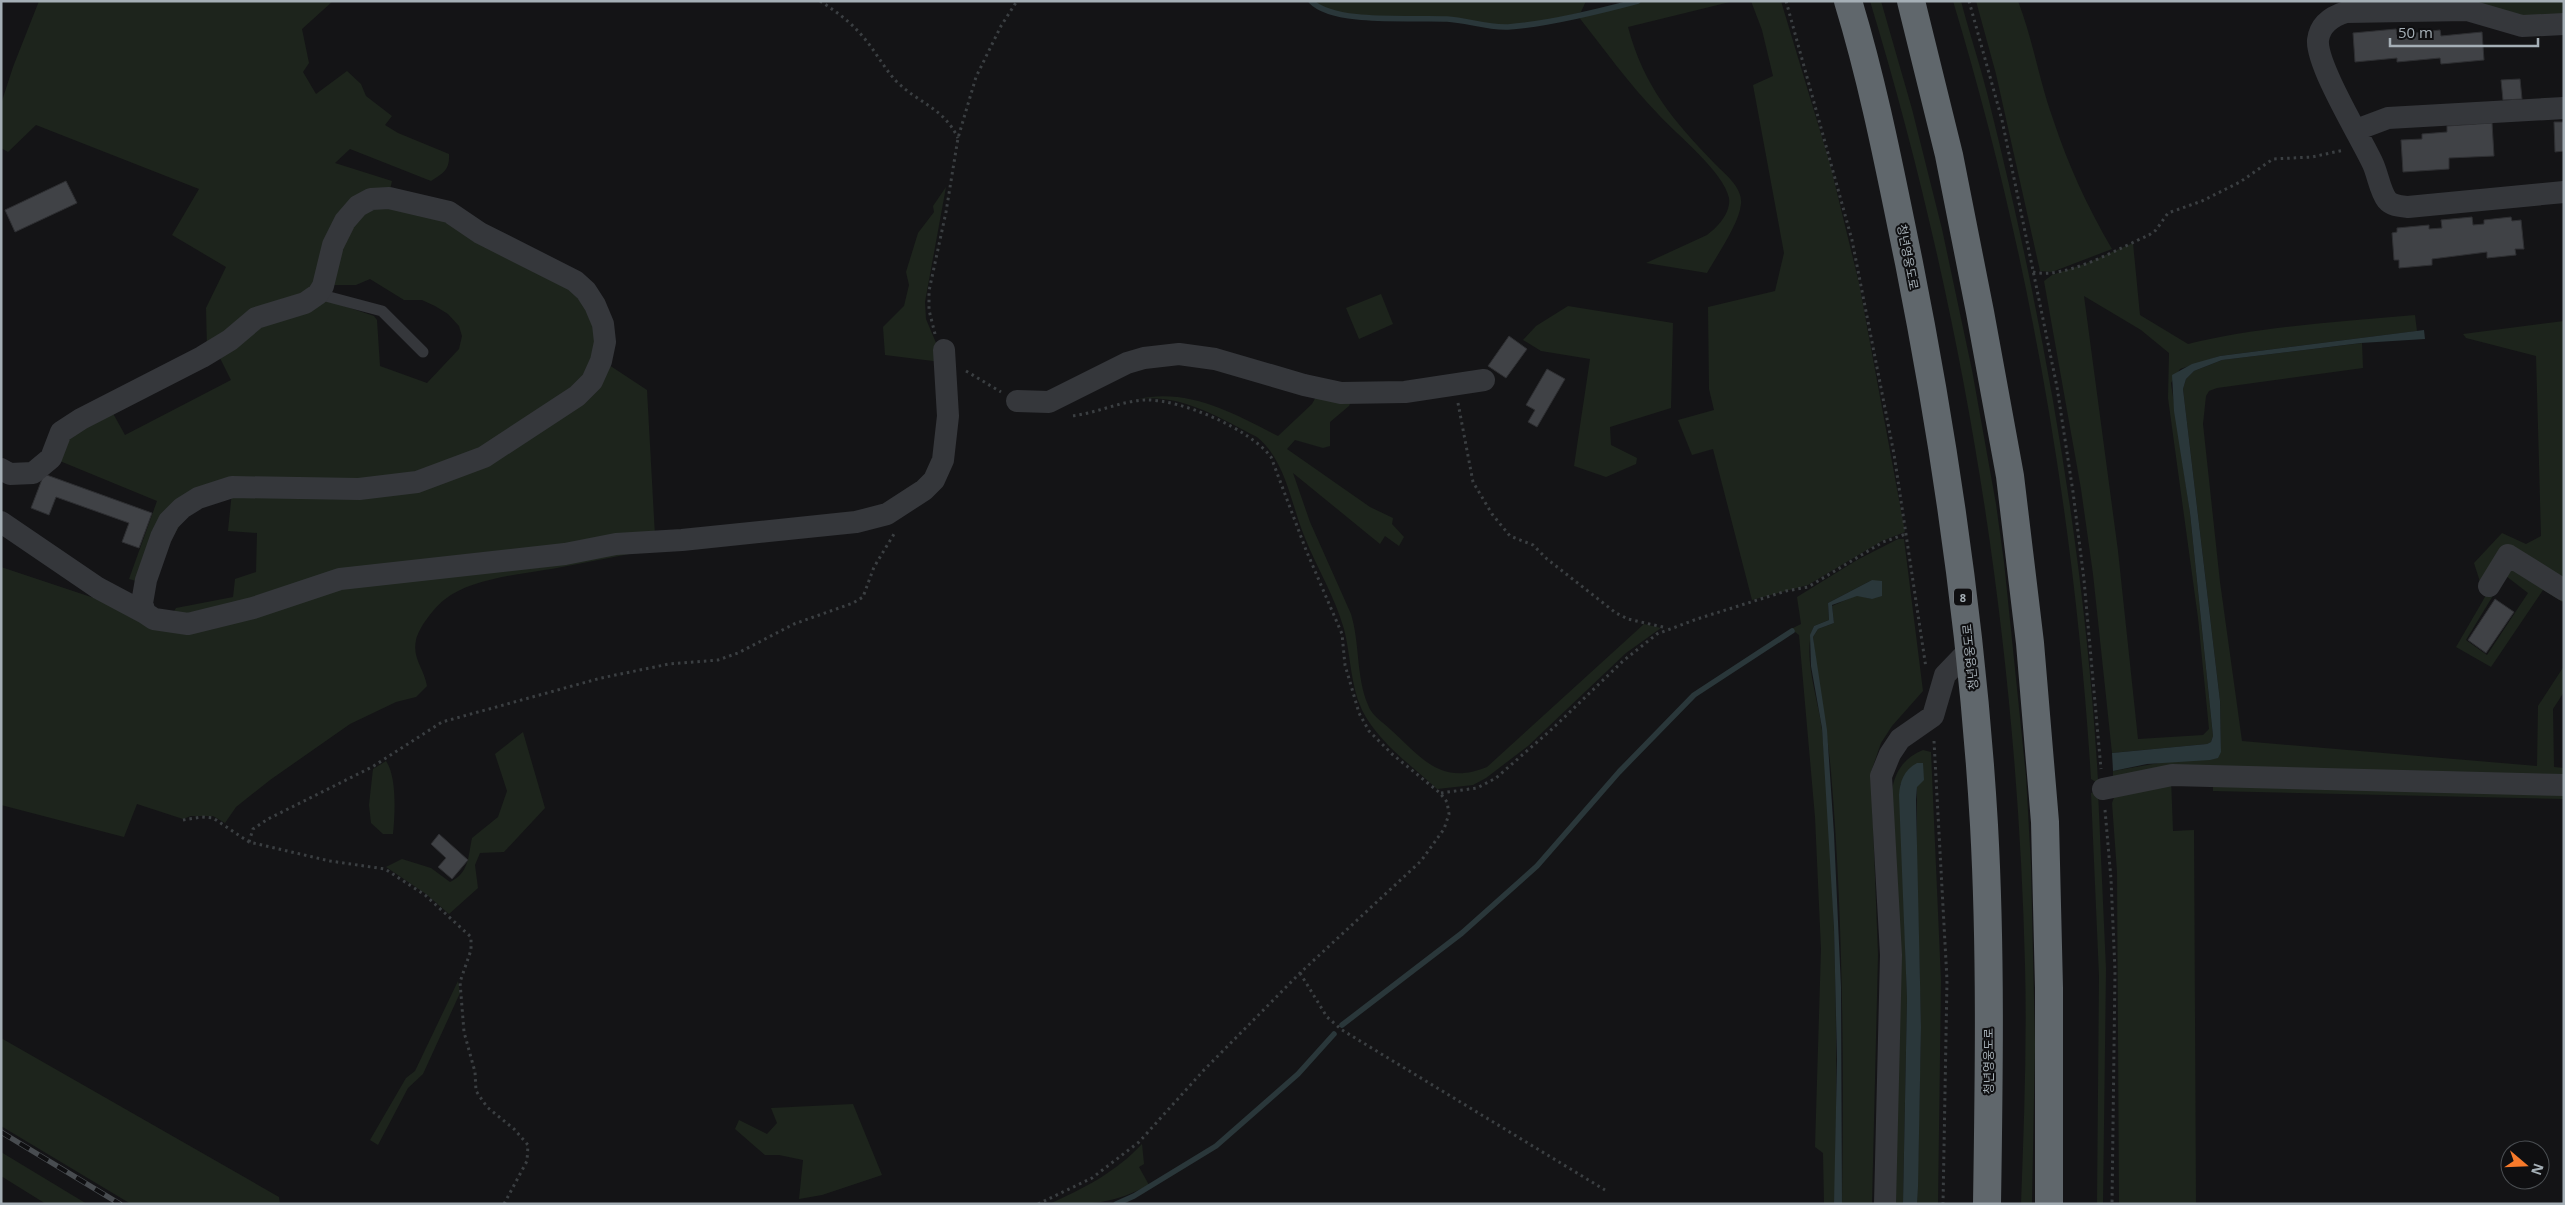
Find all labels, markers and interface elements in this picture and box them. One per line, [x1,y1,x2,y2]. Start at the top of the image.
scale bar [2390,15,2538,47]
text: 50 m [2398,22,2433,42]
street label: 청년영웅도로 [1893,223,1923,291]
road number: 8 [1954,588,1972,606]
street label: 청년영웅도로 [1958,623,1982,691]
street label: 청년영웅도로 [1980,1028,1997,1094]
north arrow [2500,1140,2550,1190]
text: N [2527,1161,2549,1178]

